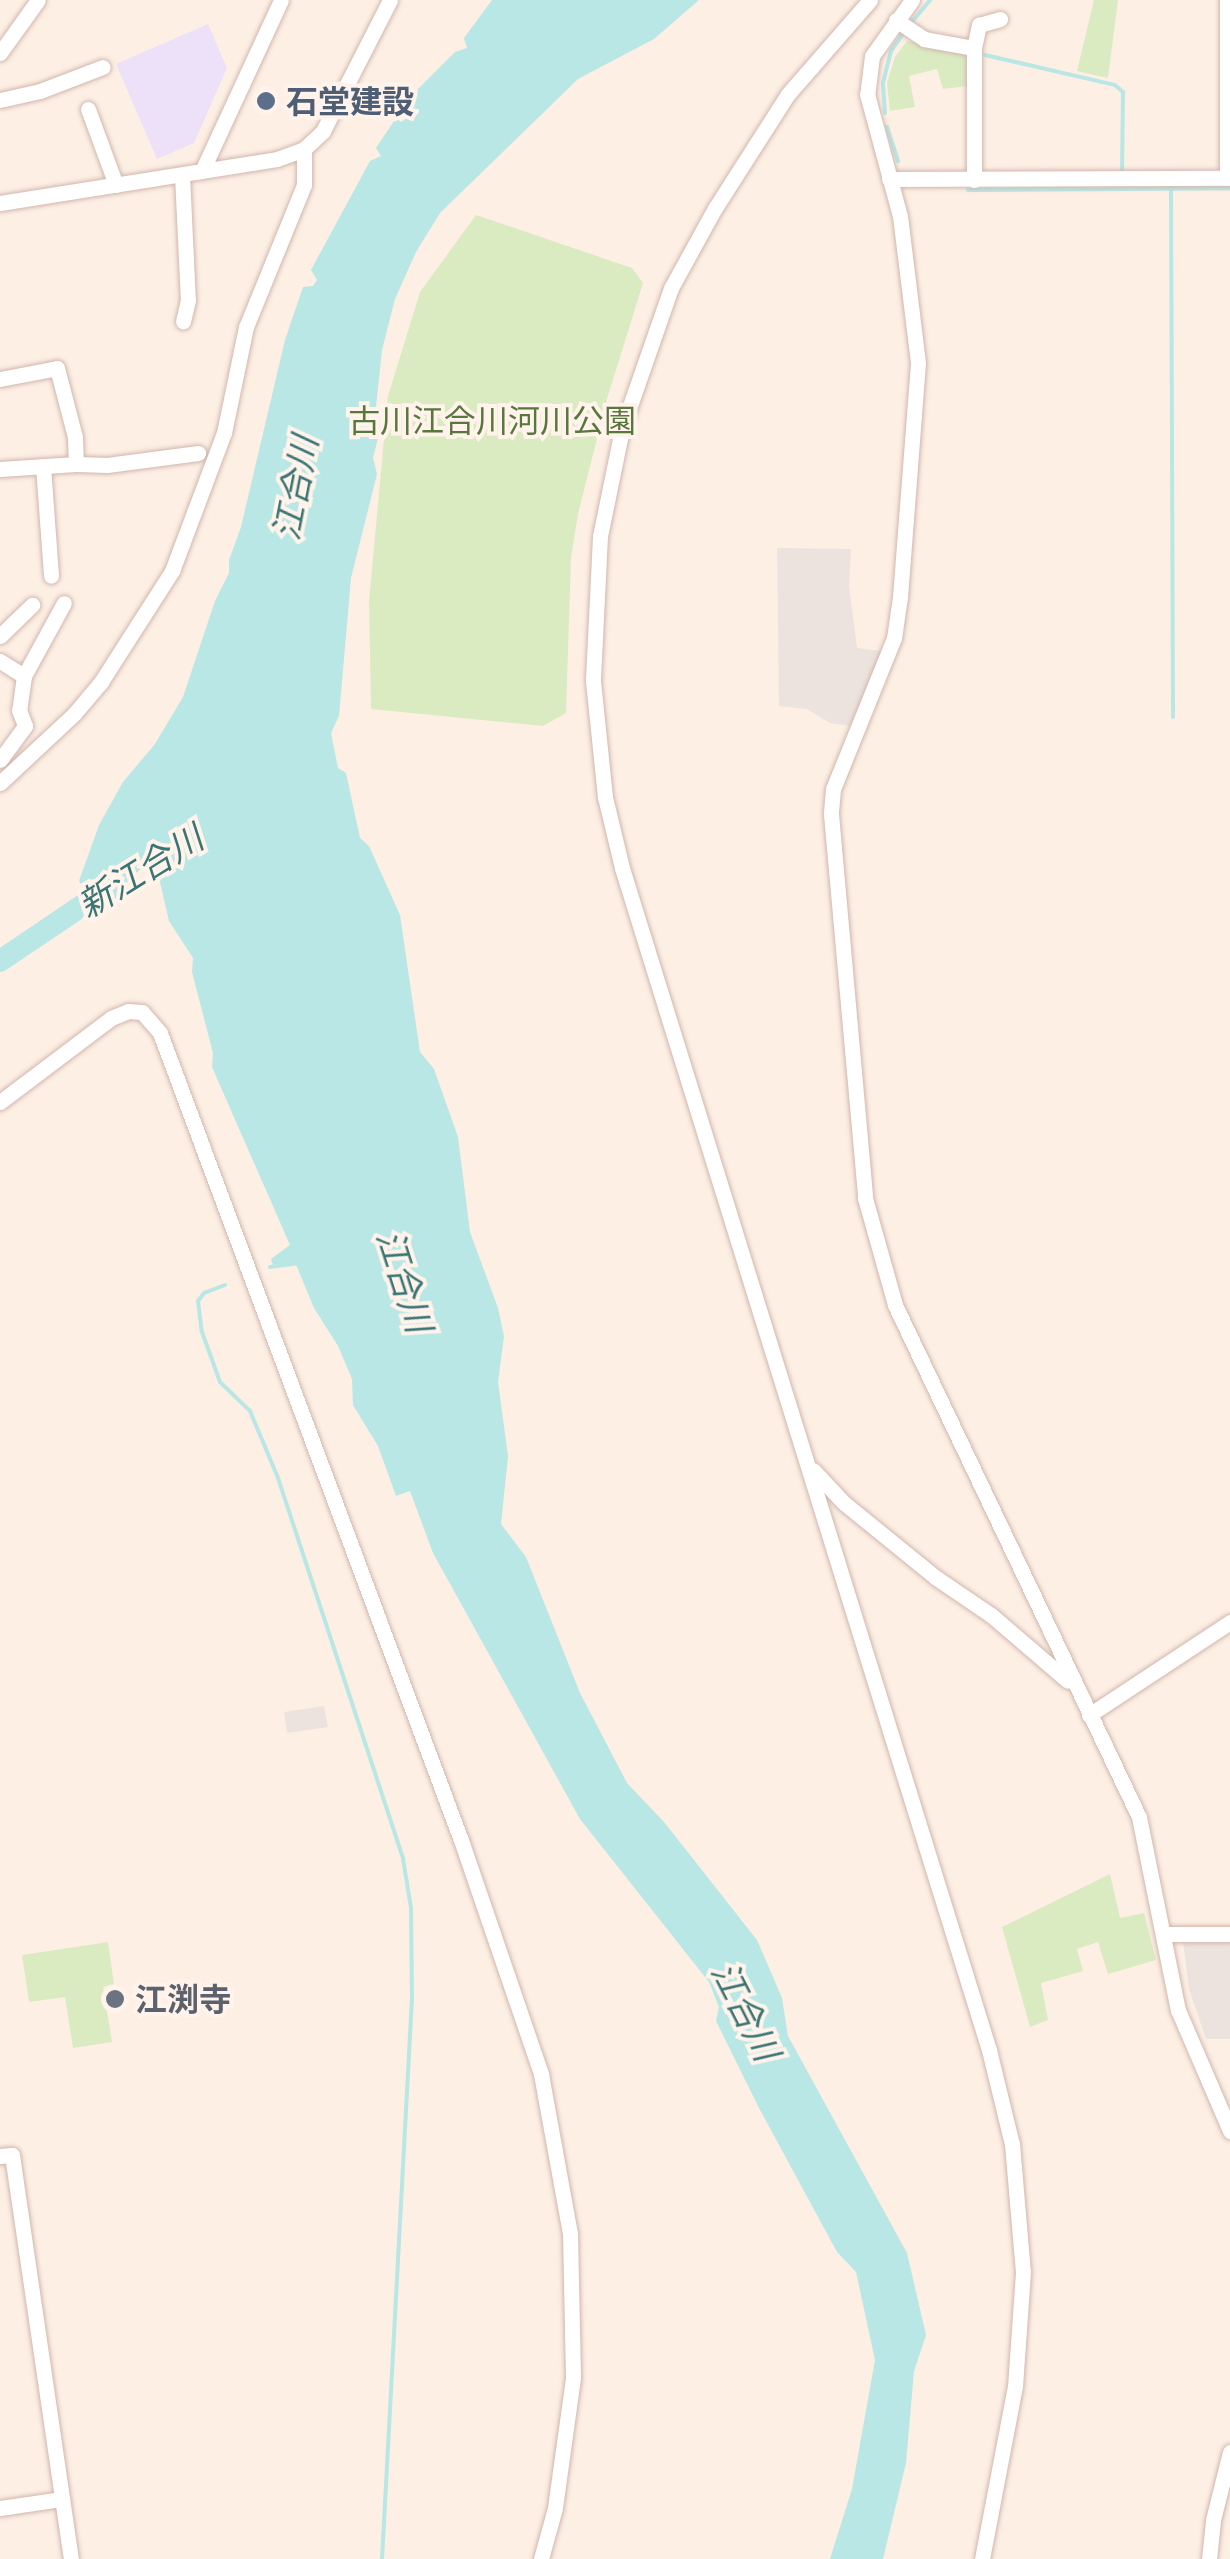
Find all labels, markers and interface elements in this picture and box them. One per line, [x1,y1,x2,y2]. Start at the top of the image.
place label: 石堂建設 [286,82,414,120]
marker: 石堂建設 [255,90,277,112]
park label: 古川江合川河川公園 [348,401,636,439]
water label: 江合川 [264,432,326,544]
water label: 新江合川 [70,816,210,926]
water label: 江合川 [369,1225,441,1337]
water label: 江合川 [703,1955,789,2067]
place label: 江渕寺 [135,1980,231,2018]
marker: 江渕寺 [104,1988,126,2010]

